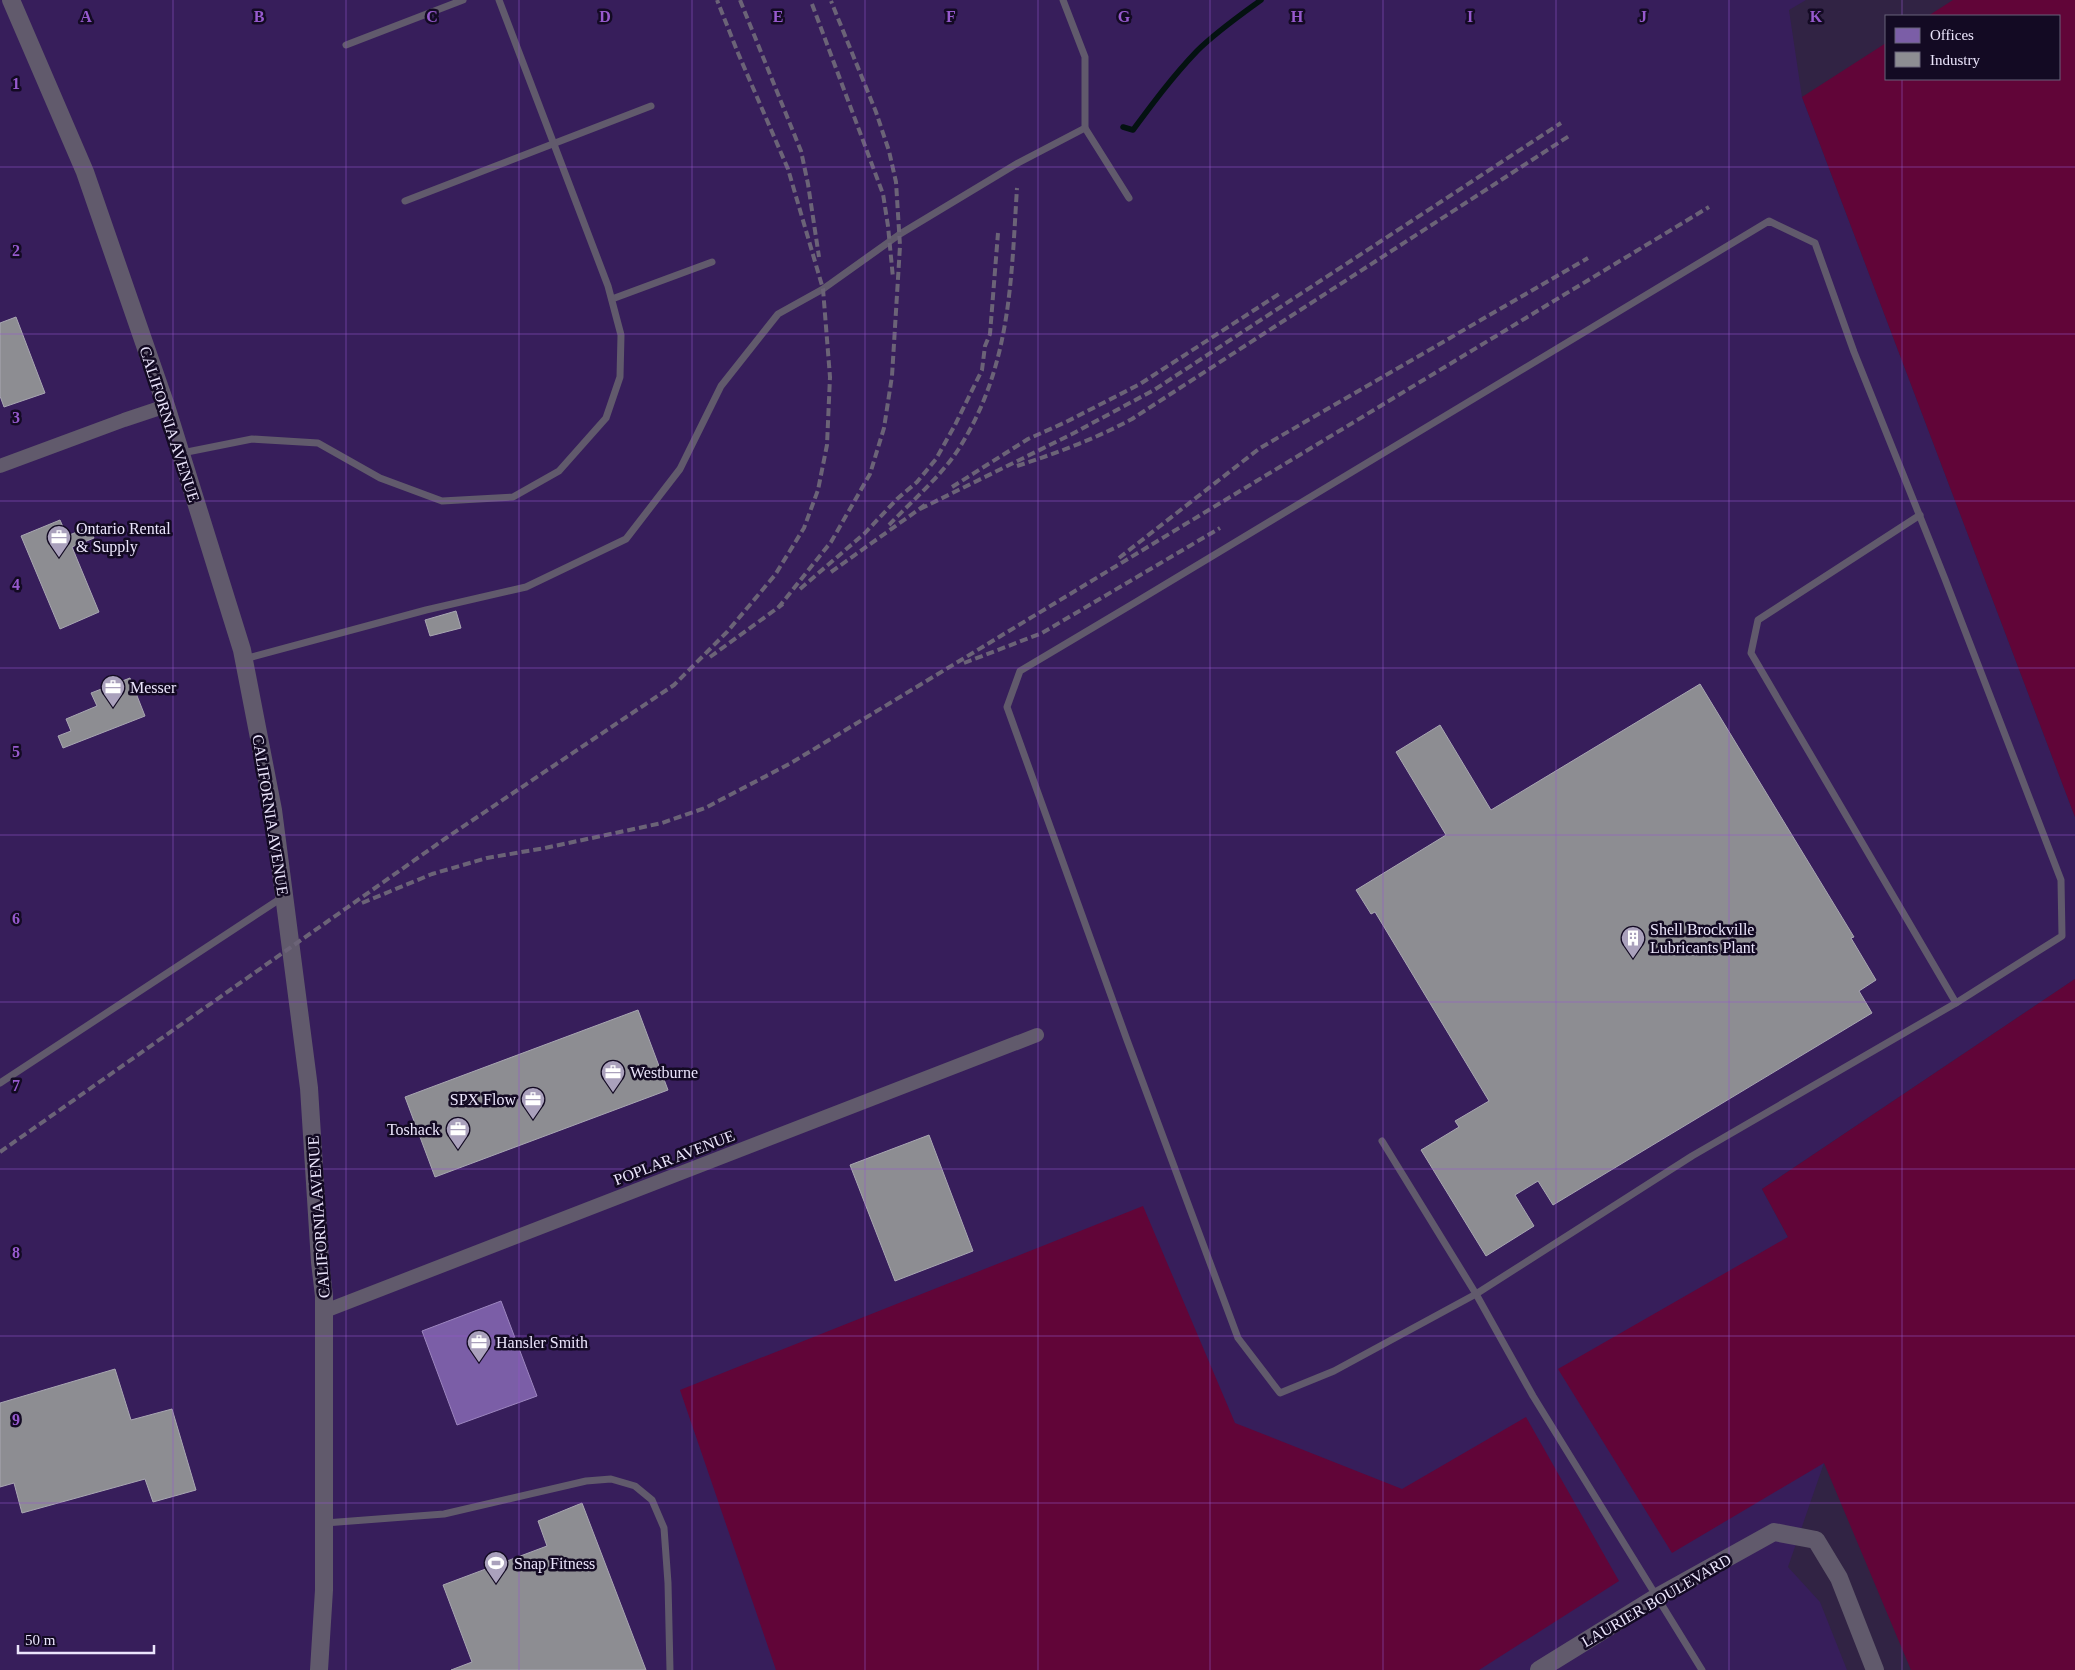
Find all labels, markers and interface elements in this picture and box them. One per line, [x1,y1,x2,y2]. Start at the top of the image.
text: A [80,8,92,25]
text: B [254,8,265,25]
text: C [426,8,438,25]
text: D [599,8,611,25]
text: E [773,8,783,25]
text: F [946,8,956,25]
text: G [1118,8,1131,25]
text: H [1291,8,1304,25]
text: I [1467,8,1473,25]
text: J [1639,8,1647,25]
text: K [1810,8,1823,25]
legend [1885,15,2060,80]
text: Offices [1930,27,1974,43]
text: Industry [1930,52,1980,68]
text: 1 [12,75,20,92]
text: 2 [12,242,20,259]
street label: CALIFORNIA AVENUE [136,344,203,504]
text: 3 [12,409,20,426]
place label: Ontario Rental & Supply [76,520,171,556]
office icon: Ontario Rental & Supply [46,524,72,558]
text: 4 [12,576,20,593]
office icon: Messer [100,674,126,708]
place label: Messer [130,679,177,696]
street label: CALIFORNIA AVENUE [249,733,292,897]
text: 5 [12,743,20,760]
text: 6 [12,910,20,927]
place label: Shell Brockville Lubricants Plant [1650,921,1756,956]
building icon: Shell Brockville Lubricants Plant [1620,925,1646,959]
office icon: Westburne [600,1059,626,1093]
place label: Westburne [630,1064,698,1081]
text: 7 [12,1077,20,1094]
office icon: SPX Flow [520,1086,546,1120]
place label: SPX Flow [450,1091,516,1108]
office icon: Toshack [445,1116,471,1150]
place label: Toshack [387,1121,440,1138]
street label: POPLAR AVENUE [611,1127,737,1188]
street label: CALIFORNIA AVENUE [304,1135,333,1299]
text: 8 [12,1244,20,1261]
office icon: Hansler Smith [466,1329,492,1363]
place label: Hansler Smith [496,1334,588,1351]
text: 9 [12,1411,20,1428]
sports icon: Snap Fitness [483,1550,509,1584]
street label: LAURIER BOULEVARD [1578,1551,1734,1650]
place label: Snap Fitness [514,1555,595,1573]
scale bar [18,1622,154,1654]
text: 50 m [25,1632,56,1648]

